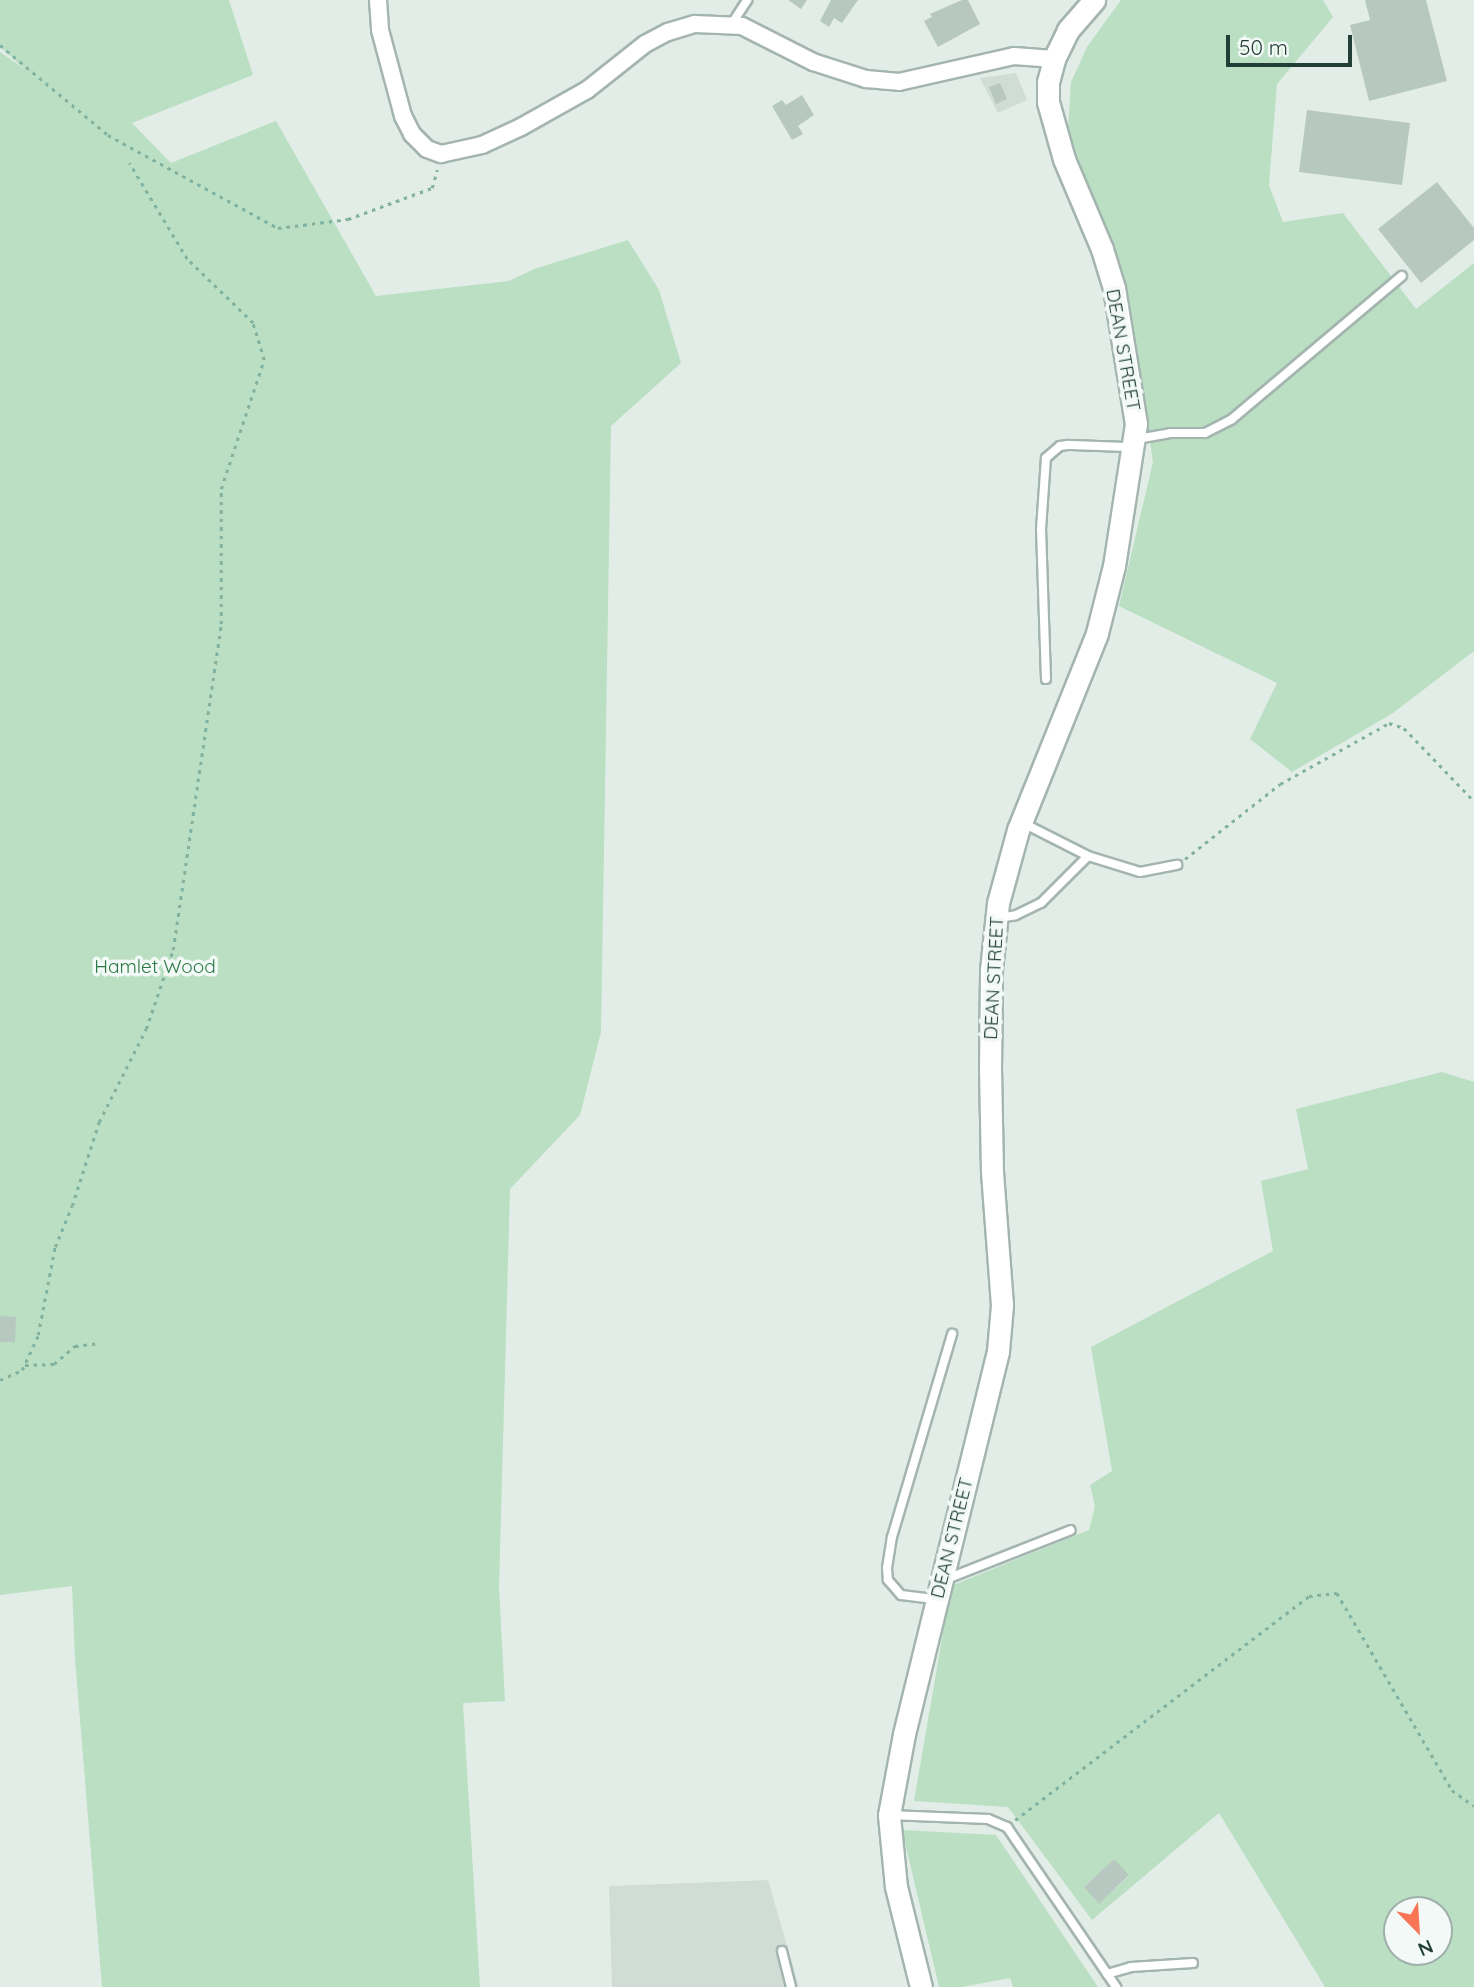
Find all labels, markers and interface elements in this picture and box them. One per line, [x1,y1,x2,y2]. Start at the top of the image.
scale bar [1229,21,1355,65]
text: 50 m [1239,34,1288,60]
street label: DEAN STREET [1101,287,1145,413]
street label: DEAN STREET [979,916,1009,1040]
park label: Hamlet Wood [94,956,216,978]
street label: DEAN STREET [926,1475,978,1601]
north arrow [1383,1896,1453,1966]
text: N [1414,1935,1437,1962]

